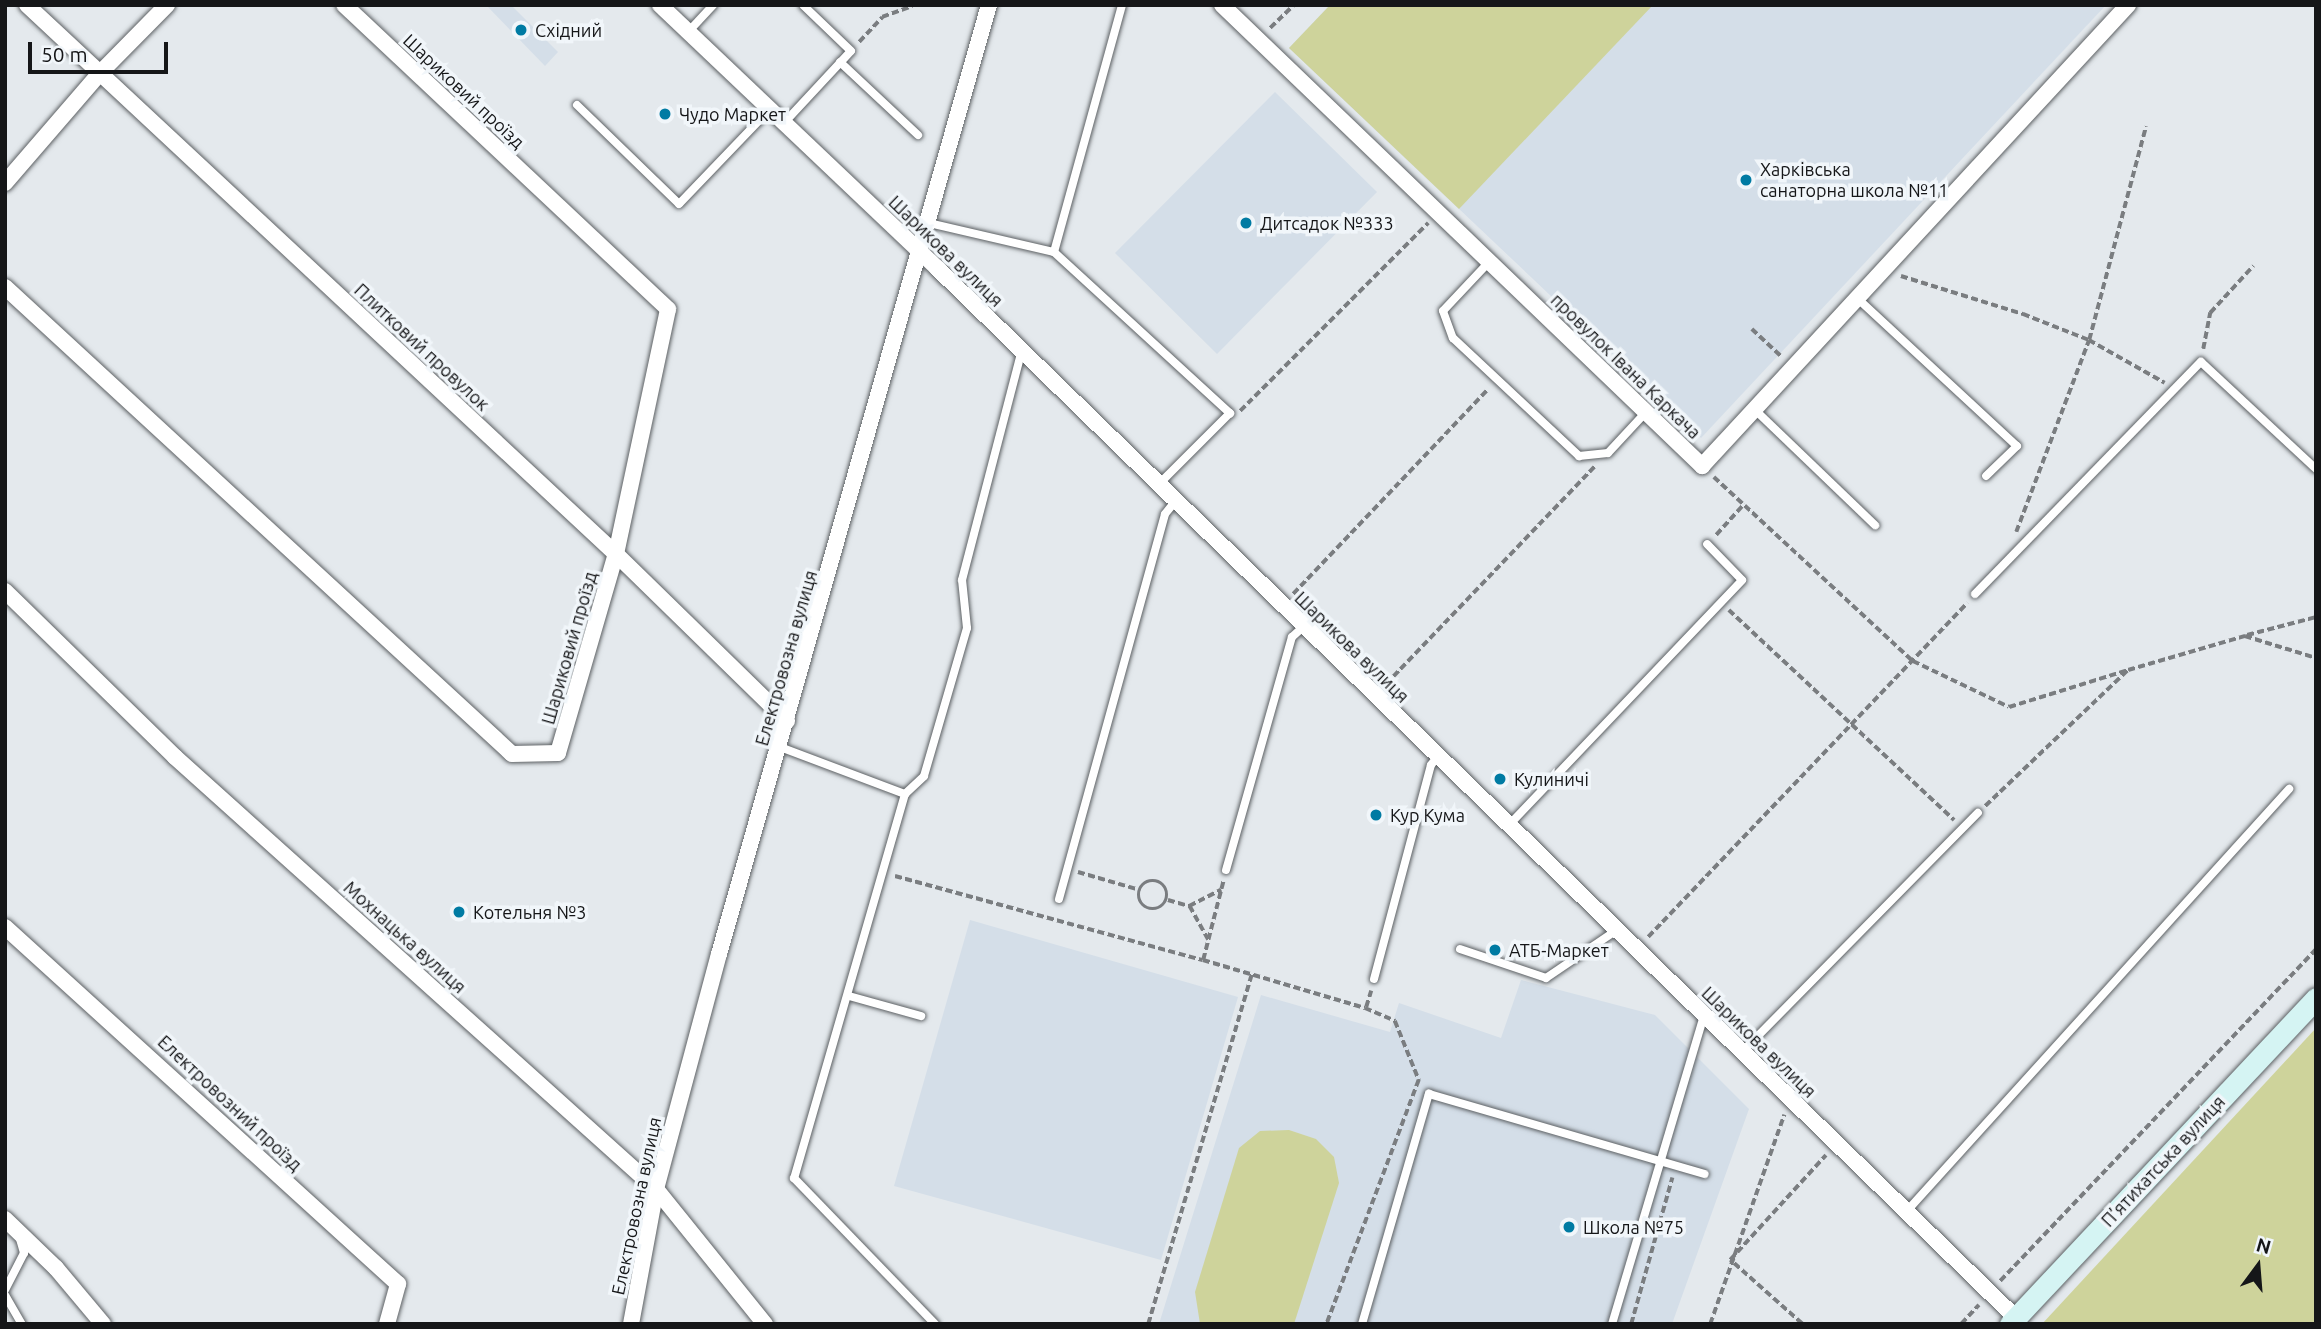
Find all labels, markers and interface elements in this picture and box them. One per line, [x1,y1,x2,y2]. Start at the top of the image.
place label: Східний [535,19,602,41]
marker: Східний [513,22,529,38]
scale bar [32,28,172,72]
street label: Шариковий проїзд [399,29,529,153]
text: 50 m [41,42,88,66]
place label: Чудо Маркет [679,103,786,125]
marker: Чудо Маркет [657,106,673,122]
place label: Харківська санаторна школа №11 [1760,159,1948,202]
marker: Харківська санаторна школа №11 [1738,172,1754,188]
street label: Шарикова вулиця [884,191,1008,311]
place label: Дитсадок №333 [1260,212,1394,234]
marker: Дитсадок №333 [1238,215,1254,231]
street label: Плитковий провулок [350,279,494,415]
street label: провулок Івана Каркача [1547,289,1705,443]
street label: Електровозна вулиця [751,568,821,748]
street label: Шариковий проїзд [537,569,601,727]
street label: Шарикова вулиця [1290,587,1414,707]
place label: Кулиничі [1514,768,1589,790]
marker: Кулиничі [1492,771,1508,787]
place label: Кур Кума [1390,804,1465,826]
marker: Кур Кума [1368,807,1384,823]
street label: Мохнацька вулиця [339,876,471,998]
place label: Котельня №3 [473,901,586,923]
marker: Котельня №3 [451,904,467,920]
place label: АТБ-Маркет [1509,939,1609,961]
marker: АТБ-Маркет [1487,942,1503,958]
street label: Шарикова вулиця [1697,982,1821,1102]
street label: Електровозний проїзд [154,1031,306,1175]
street label: П’ятихатська вулиця [2097,1091,2229,1231]
street label: Електровозна вулиця [607,1115,665,1297]
place label: Школа №75 [1583,1216,1684,1238]
marker: Школа №75 [1561,1219,1577,1235]
north arrow [2223,1231,2293,1301]
text: N [2254,1233,2274,1258]

